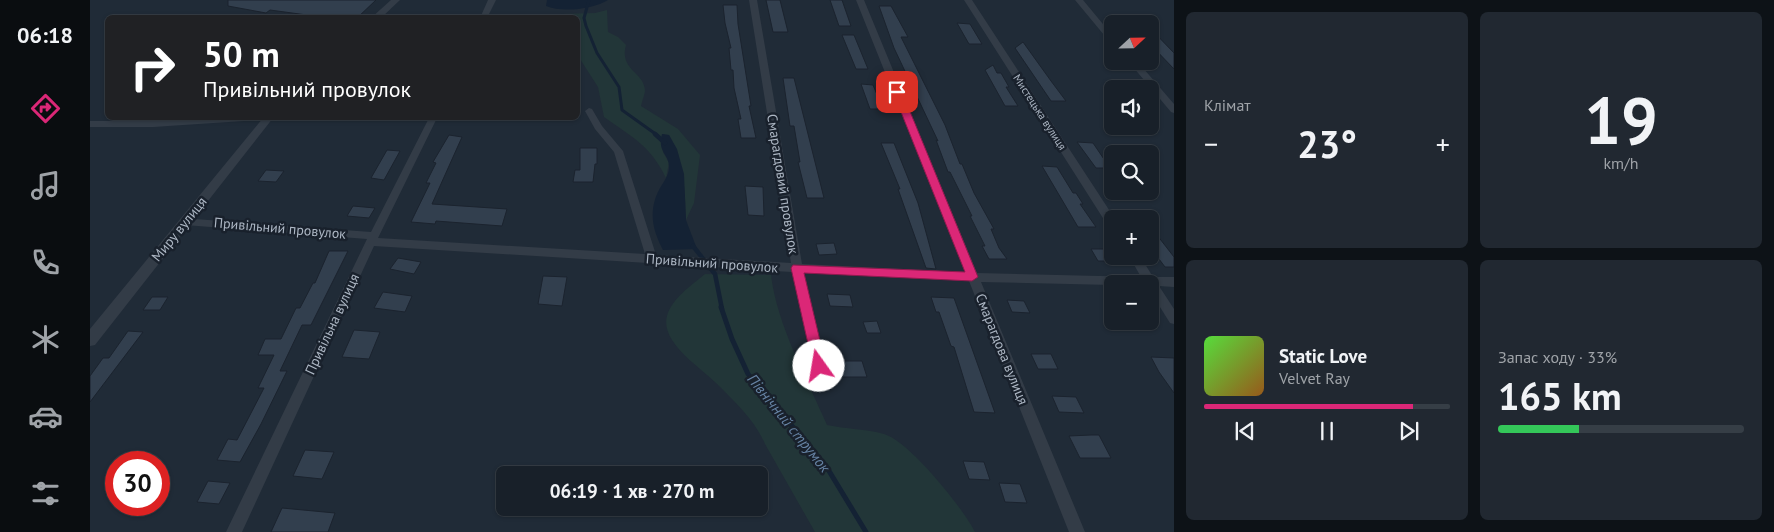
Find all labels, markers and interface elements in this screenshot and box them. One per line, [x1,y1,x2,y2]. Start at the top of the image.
north arrow [1104,15,1159,70]
map controls [1104,15,1159,330]
text: 06:18 [17,21,73,49]
text: 50 m [203,31,280,77]
icon: right [120,35,185,100]
pin [876,71,918,113]
street label: Мистецька вулиця [1010,72,1070,152]
text: Привільний провулок [203,75,411,103]
icon: arrive [883,78,911,106]
text: 19 [1584,78,1658,162]
button: sound [1104,80,1159,135]
icon: directions [28,91,63,126]
text: Клімат [1204,95,1251,115]
street label: Смарагдовий провулок [763,113,803,256]
text: 23° [1297,119,1357,168]
text: − [1204,125,1218,162]
text: + [1436,125,1450,162]
button: search [1104,145,1159,200]
text: km/h [1603,153,1639,173]
icon: music [28,168,63,203]
street label: Миру вулиця [147,193,211,265]
button: + [1104,210,1159,265]
street label: Привільний провулок [213,213,347,243]
icon: phone [28,245,63,280]
street label: Привільний провулок [645,249,779,277]
street label: Привільна вулиця [301,271,363,377]
button: − [1104,275,1159,330]
street label: Смарагдова вулиця [971,291,1033,407]
icon: climate [28,322,63,357]
position arrow [792,339,844,391]
text: Static Love [1279,344,1367,368]
text: Запас ходу · 33% [1498,347,1617,367]
text: Velvet Ray [1279,368,1350,388]
water label: Північний струмок [743,370,835,477]
text: 165 km [1498,371,1622,420]
icon: car [28,399,63,434]
icon: previous [1231,417,1259,445]
icon: pause [1313,417,1341,445]
icon: next [1395,417,1423,445]
speed limit sign: 30 [105,451,170,516]
icon: filters [28,476,63,511]
text: 06:19 · 1 хв · 270 m [550,479,714,503]

